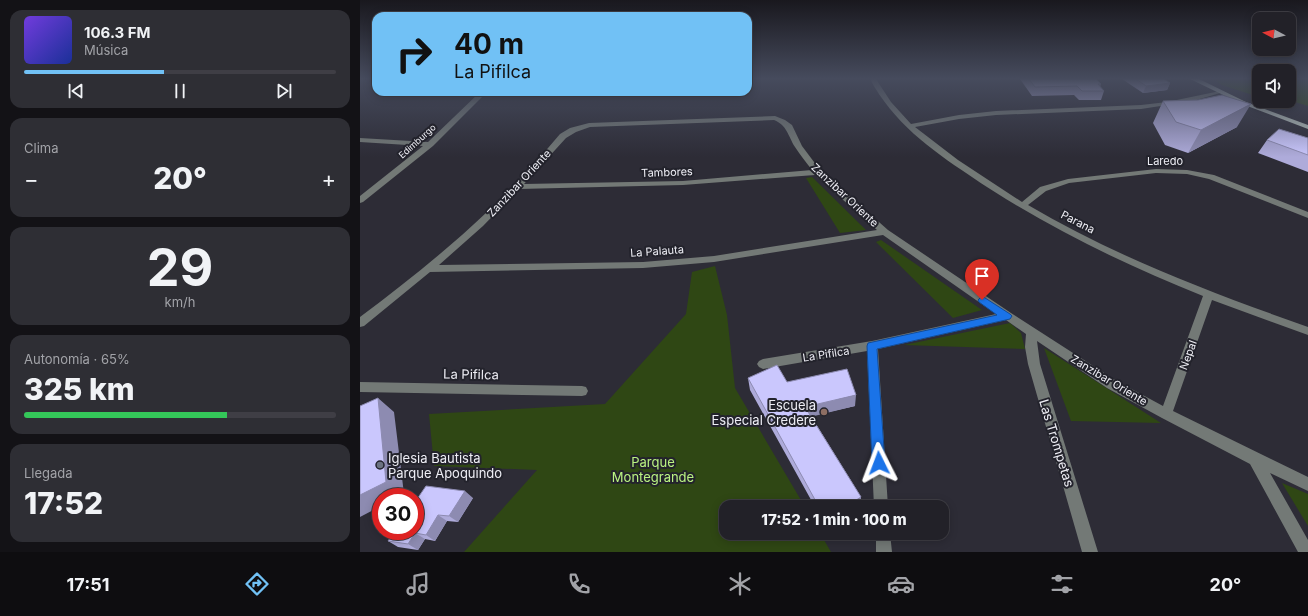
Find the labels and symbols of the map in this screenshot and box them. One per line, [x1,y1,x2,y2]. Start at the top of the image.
north arrow [1252,12,1296,56]
street label: Edimburgo [396,122,438,160]
street label: Zanzibar Oriente [484,146,554,220]
street label: Laredo [1147,154,1183,168]
street label: Zanzibar Oriente [808,160,882,230]
street label: Tambores [641,164,693,180]
street label: Parana [1059,208,1097,236]
street label: La Palauta [630,242,684,260]
pin [965,259,999,300]
street label: Nepal [1176,338,1200,372]
street label: La Pifilca [802,343,850,365]
street label: Zanzibar Oriente [1068,352,1150,408]
street label: La Pifilca [443,366,499,382]
place label: Escuela Especial Credere [712,397,816,428]
street label: Las Trompetas [1036,397,1078,489]
marker: Escuela Especial Credere [819,407,829,417]
position arrow [858,442,900,484]
place label: Iglesia Bautista Parque Apoquindo [388,450,502,481]
park label: Parque Montegrande [612,454,694,485]
marker: Iglesia Bautista Parque Apoquindo [375,460,385,470]
speed limit sign: 30 [372,488,424,540]

